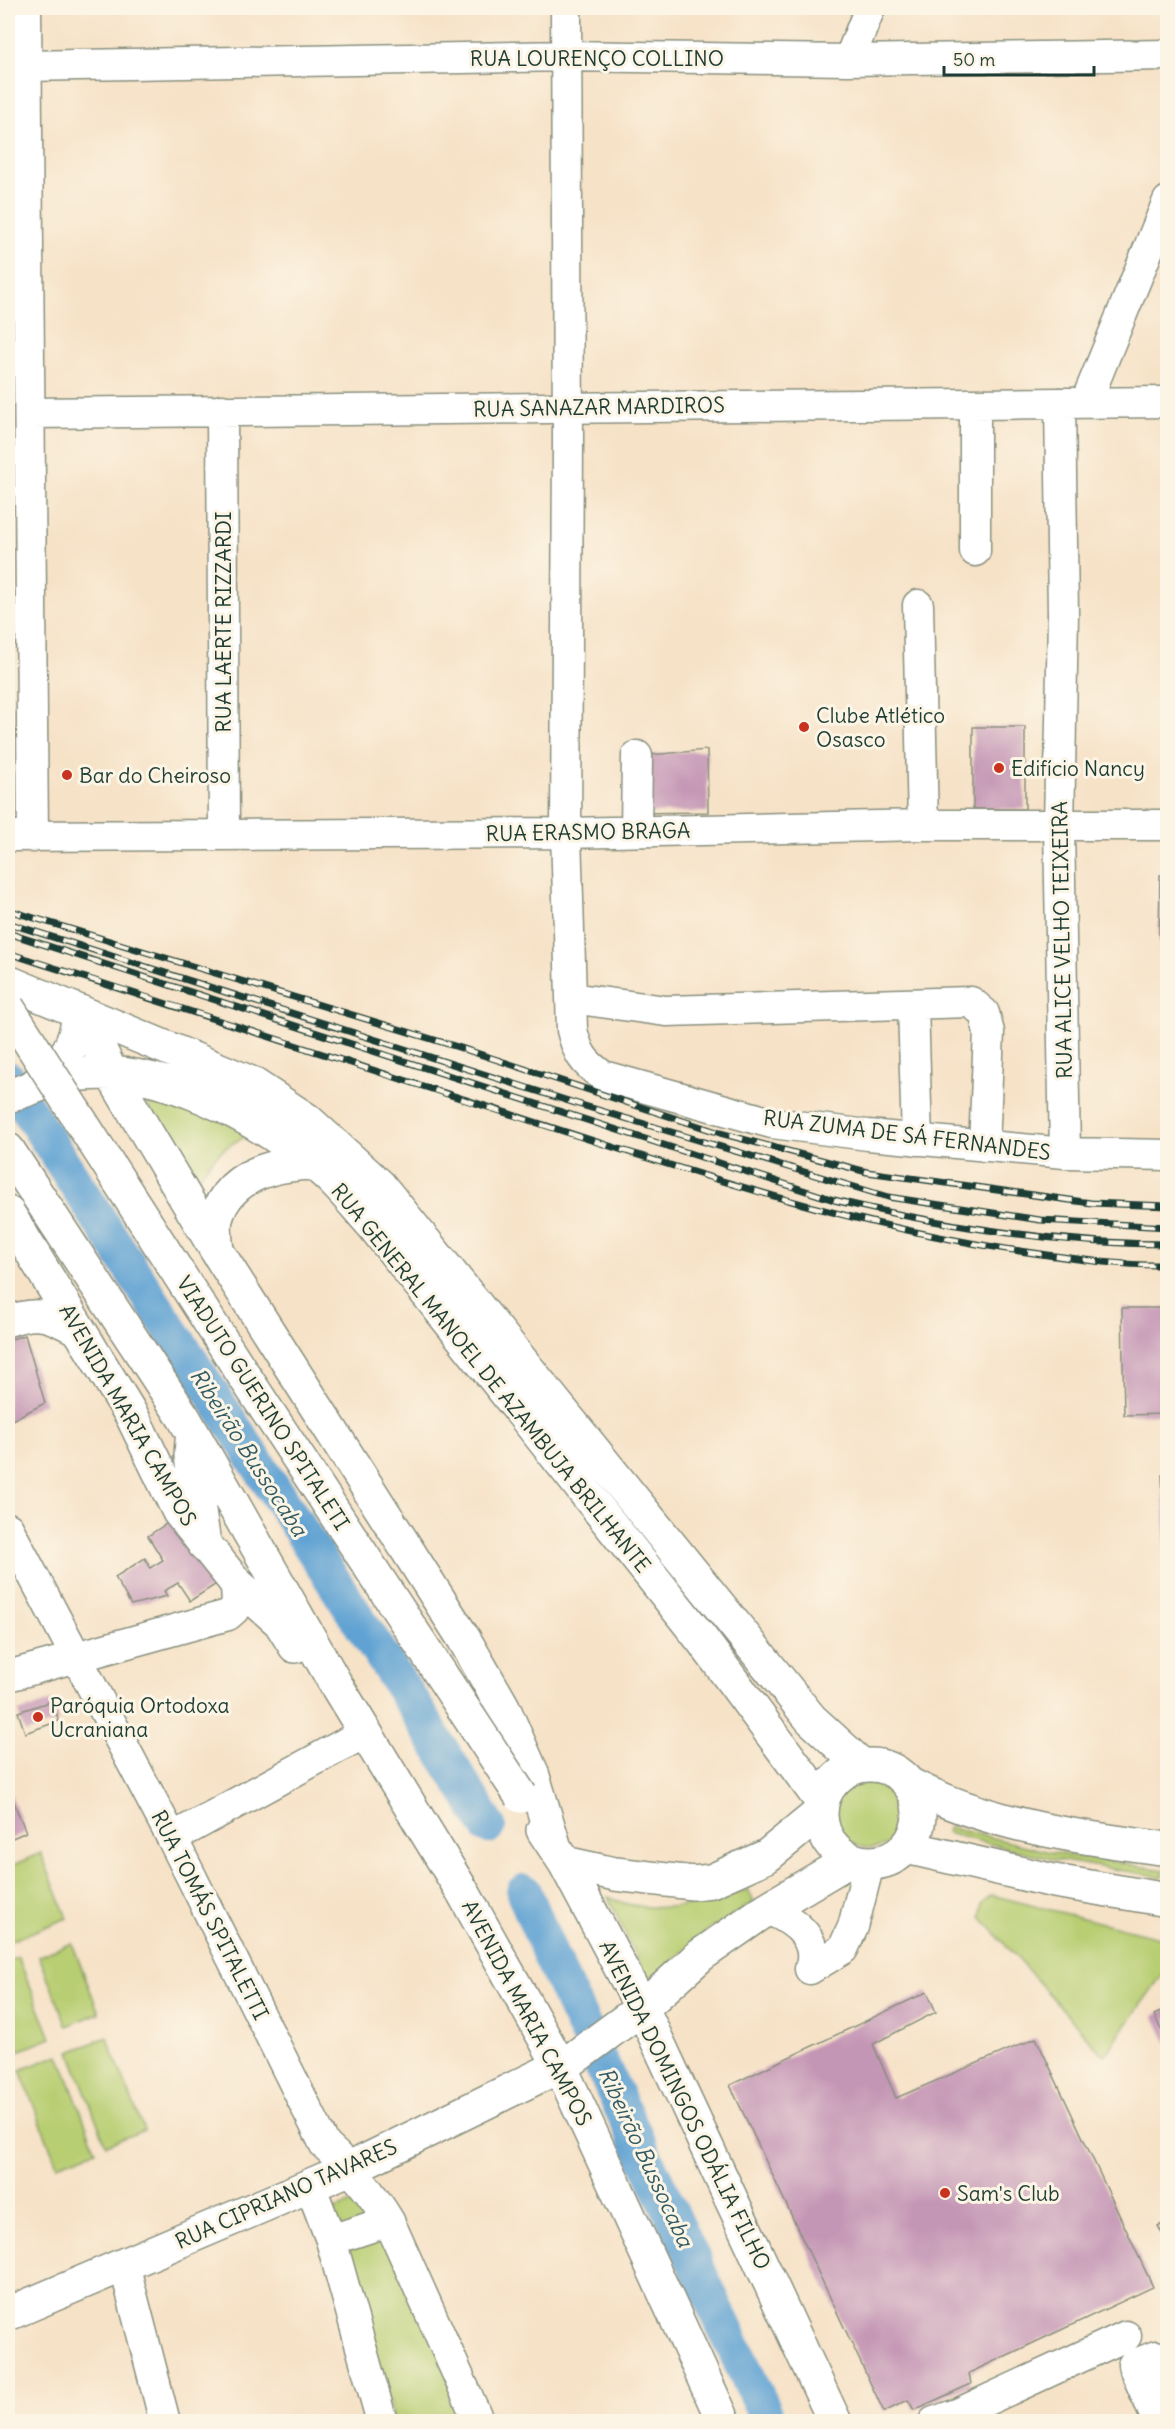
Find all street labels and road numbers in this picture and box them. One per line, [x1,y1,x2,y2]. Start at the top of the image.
street label: RUA LOURENÇO COLLINO [470,45,724,72]
street label: RUA SANAZAR MARDIROS [473,391,725,423]
street label: RUA LAERTE RIZZARDI [210,511,237,733]
street label: RUA ALICE VELHO TEIXEIRA [1046,801,1078,1079]
street label: RUA ERASMO BRAGA [485,817,691,847]
street label: RUA ZUMA DE SÁ FERNANDES [762,1104,1052,1166]
street label: RUA GENERAL MANOEL DE AZAMBUJA BRILHANTE [325,1178,657,1578]
street label: VIADUTO GUERINO SPITALETI [171,1271,355,1535]
street label: AVENIDA MARIA CAMPOS [53,1299,203,1531]
street label: RUA TOMÁS SPITALETTI [145,1806,275,2024]
street label: AVENIDA MARIA CAMPOS [456,1896,598,2130]
street label: AVENIDA DOMINGOS ODÁLIA FILHO [593,1936,777,2274]
street label: RUA CIPRIANO TAVARES [171,2133,401,2255]

